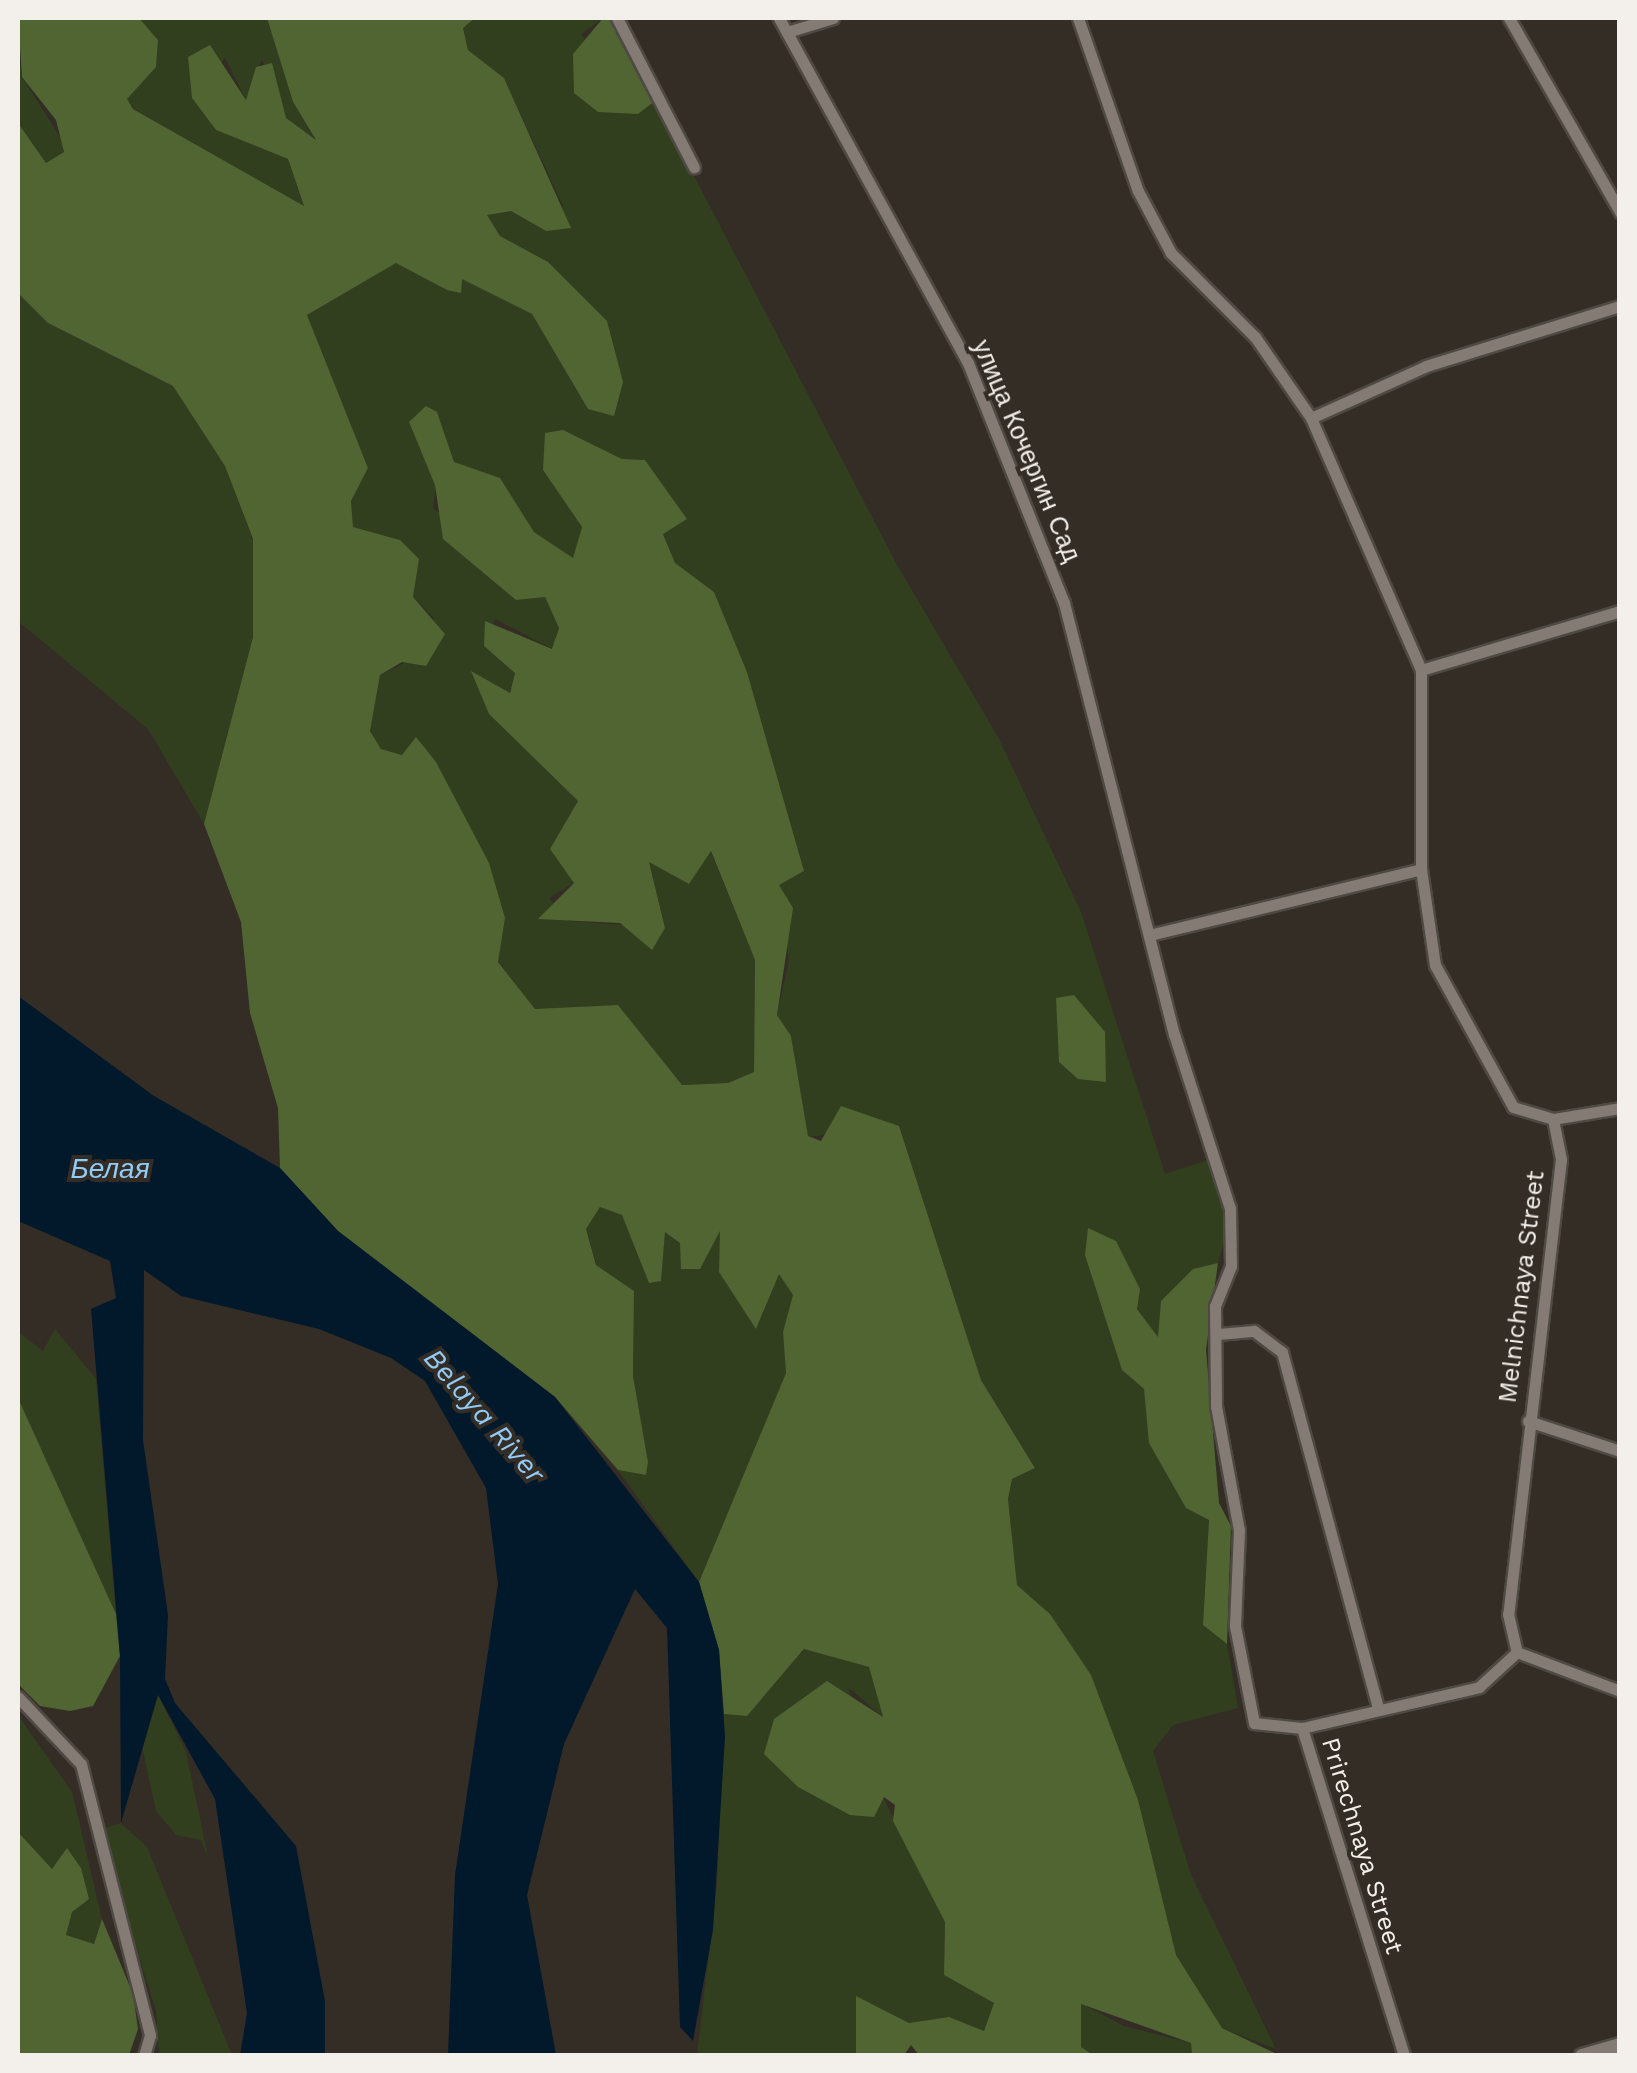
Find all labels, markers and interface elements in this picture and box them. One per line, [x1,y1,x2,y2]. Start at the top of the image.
street label: улица Кочергин Сад [966,335,1086,567]
water label: Белая [70,1152,150,1186]
street label: Melnichnaya Street [1493,1169,1551,1405]
water label: Belaya River [417,1342,551,1490]
street label: Prirechnaya Street [1315,1734,1409,1958]

